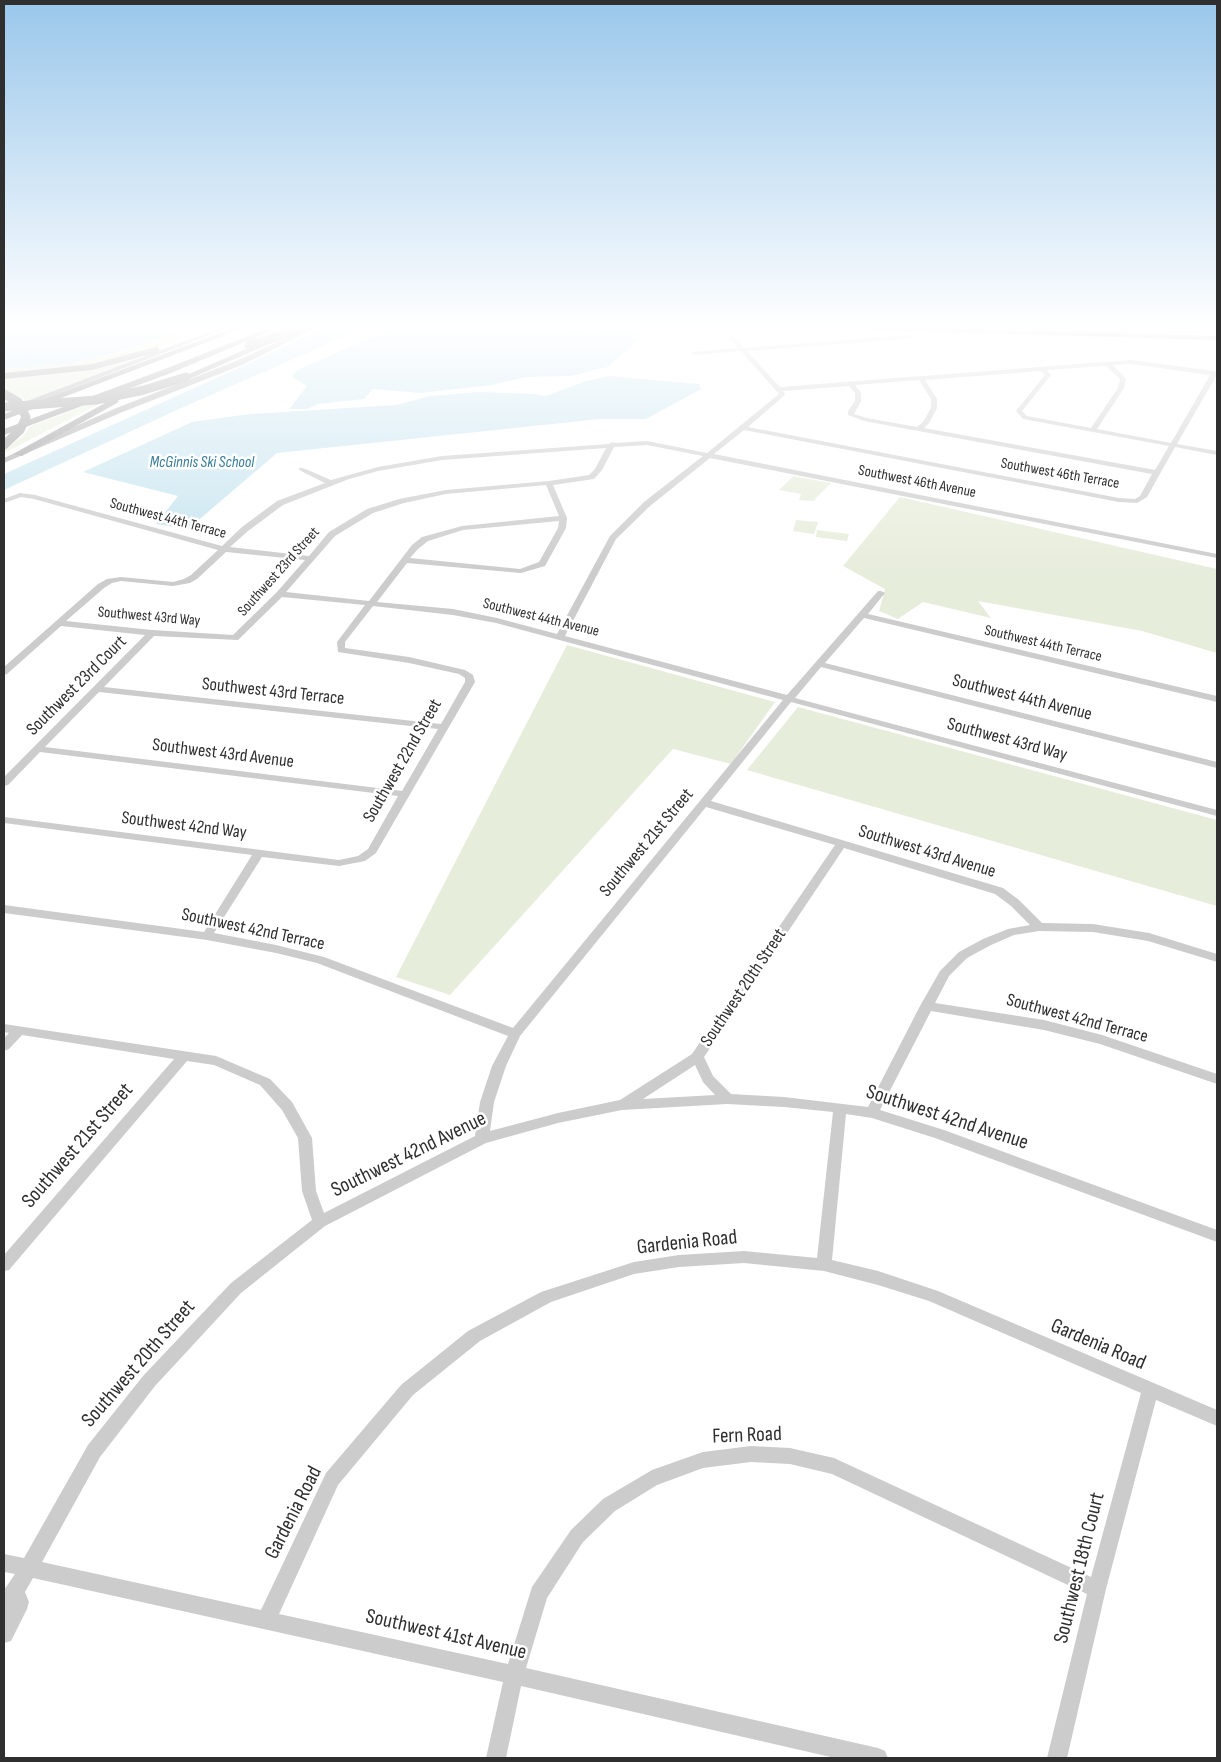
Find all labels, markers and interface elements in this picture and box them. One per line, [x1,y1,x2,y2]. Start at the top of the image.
water label: McGinnis Ski School [150,453,254,473]
street label: Southwest 46th Terrace [999,455,1121,493]
street label: Southwest 46th Avenue [857,462,977,502]
street label: Southwest 44th Terrace [108,495,228,543]
street label: Southwest 23rd Street [234,524,324,620]
street label: Southwest 44th Avenue [481,595,601,641]
street label: Southwest 43rd Way [97,604,201,630]
street label: Southwest 44th Terrace [983,622,1103,666]
street label: Southwest 23rd Court [22,631,132,741]
street label: Southwest 44th Avenue [950,670,1094,726]
street label: Southwest 43rd Terrace [201,674,345,710]
street label: Southwest 22nd Street [359,695,447,827]
street label: Southwest 43rd Way [945,714,1069,766]
street label: Southwest 43rd Avenue [151,735,295,773]
street label: Southwest 21st Street [595,785,699,901]
street label: Southwest 42nd Way [120,808,248,844]
street label: Southwest 43rd Avenue [856,821,998,883]
street label: Southwest 42nd Terrace [179,904,327,956]
street label: Southwest 20th Street [697,925,791,1051]
street label: Southwest 42nd Terrace [1004,990,1150,1048]
street label: Southwest 21st Street [17,1079,139,1213]
street label: Southwest 42nd Avenue [863,1080,1031,1156]
street label: Southwest 42nd Avenue [327,1107,491,1203]
street label: Gardenia Road [636,1225,738,1261]
street label: Southwest 20th Street [77,1295,201,1433]
street label: Gardenia Road [1047,1314,1149,1376]
street label: Fern Road [712,1422,782,1450]
street label: Gardenia Road [260,1462,328,1564]
street label: Southwest 18th Court [1049,1490,1111,1646]
street label: Southwest 41st Avenue [363,1604,529,1666]

